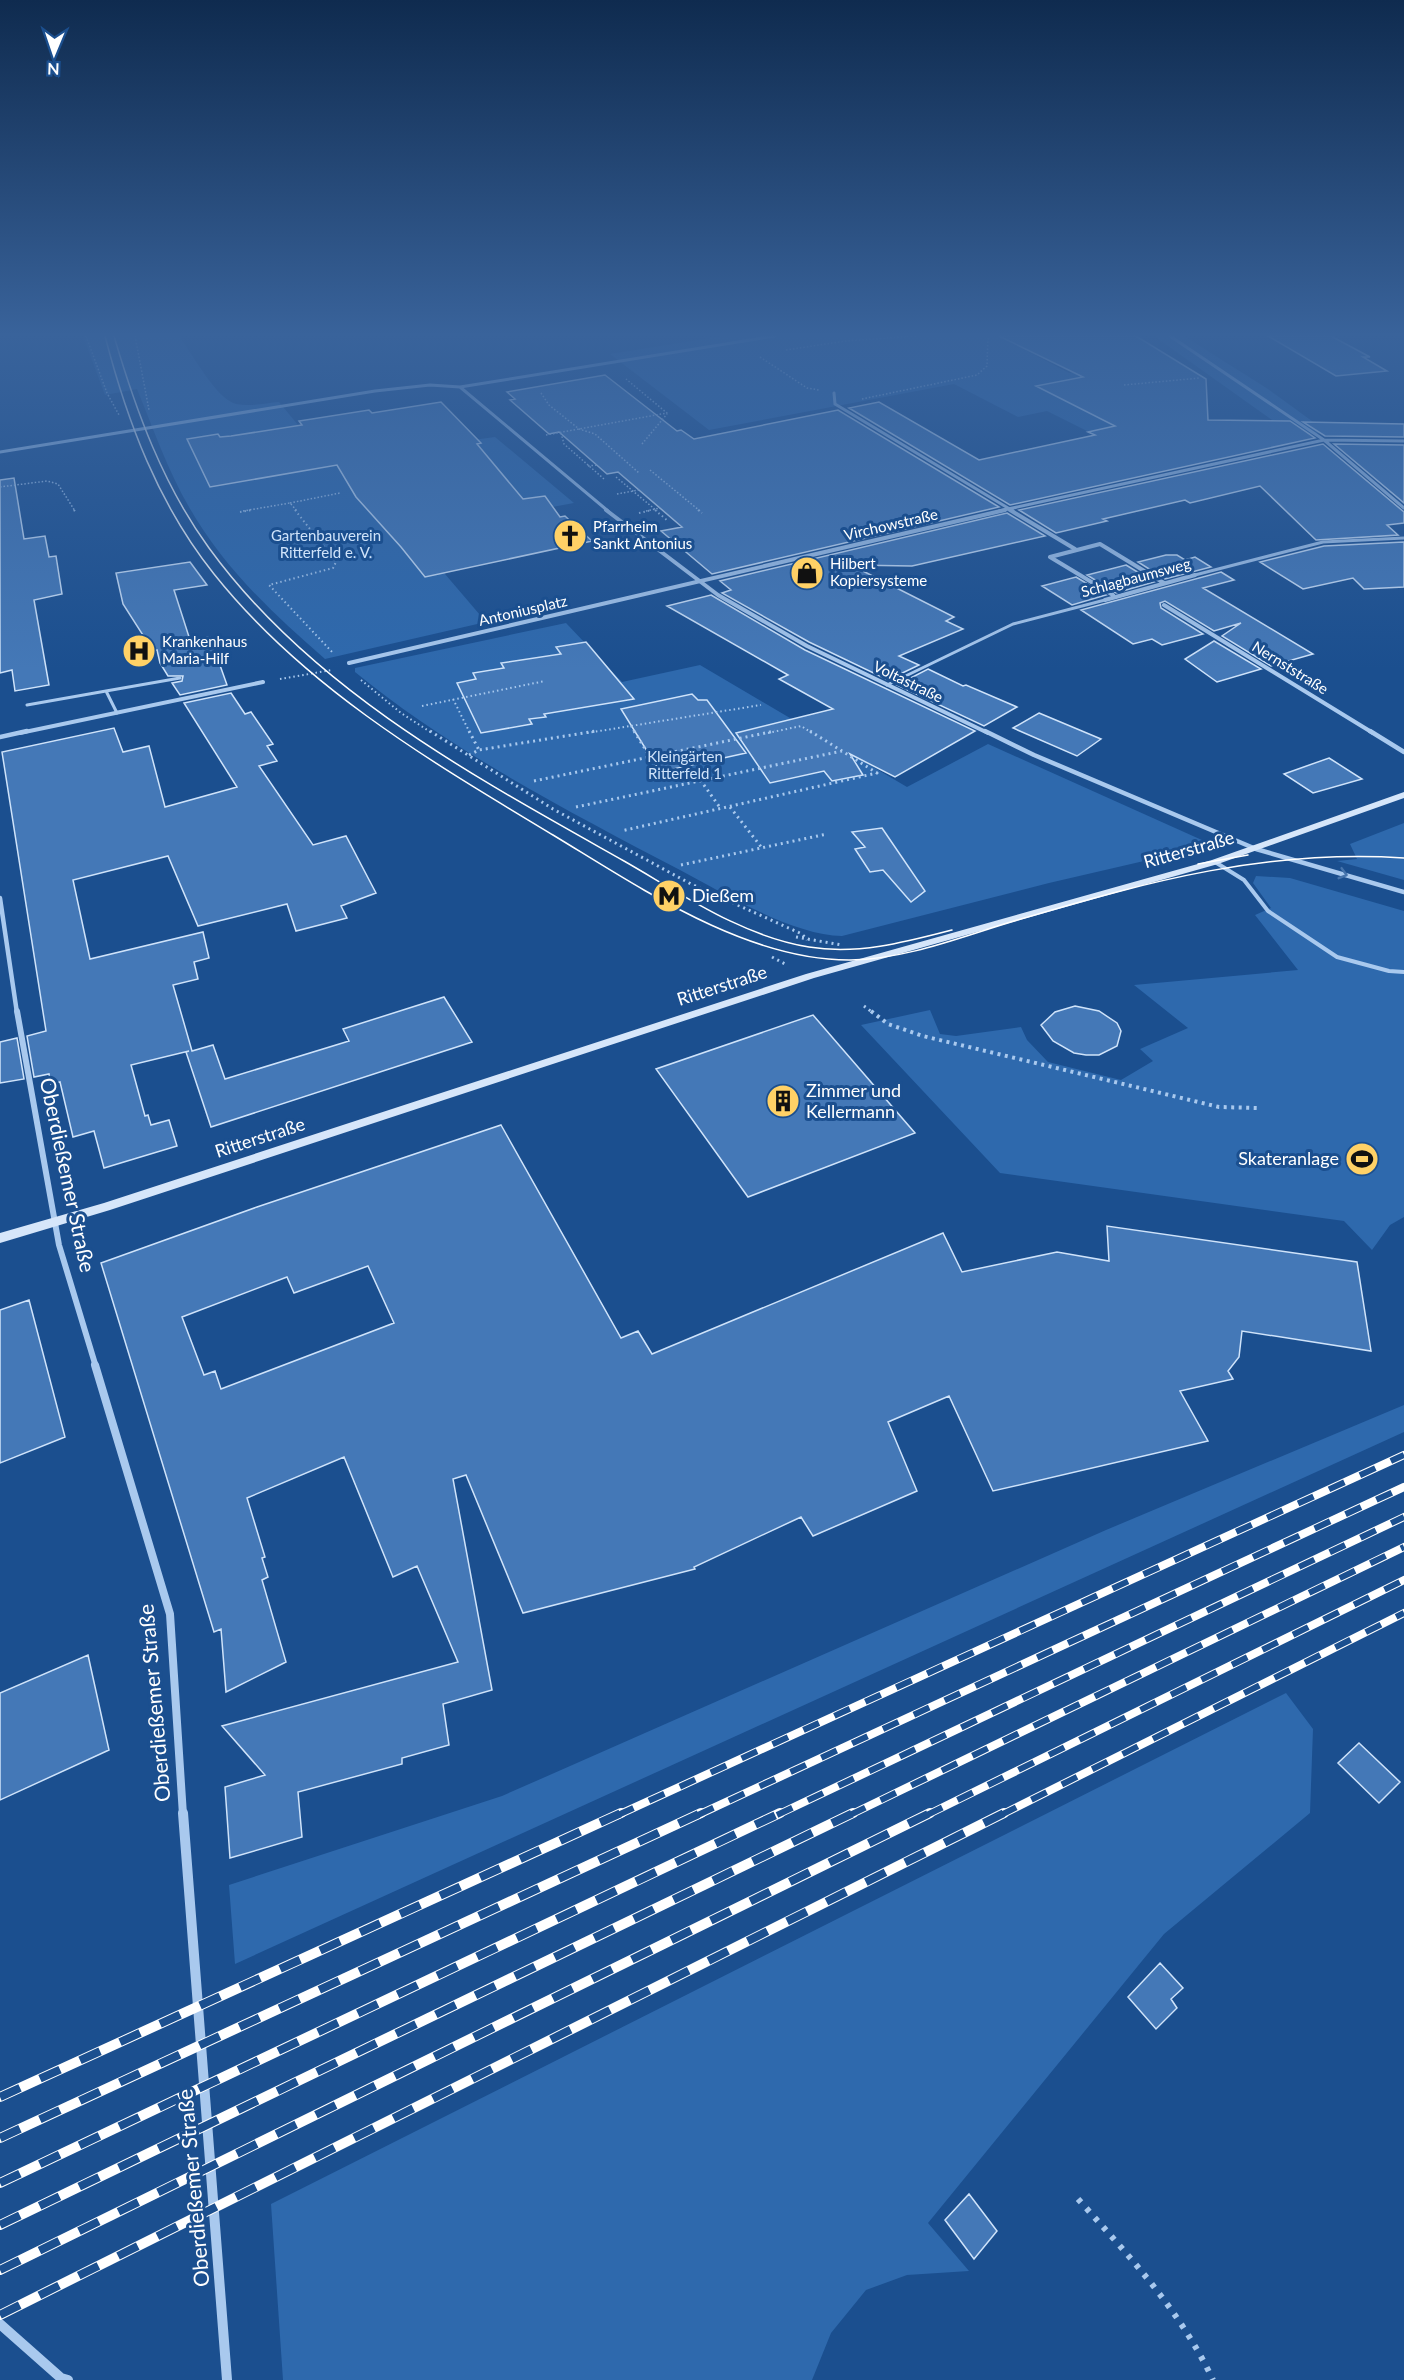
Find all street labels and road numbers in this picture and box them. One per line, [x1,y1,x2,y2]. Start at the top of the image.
street label: Virchowstraße [842,504,940,544]
street label: Schlagbaumsweg [1079,554,1193,600]
street label: Antoniusplatz [477,591,569,629]
street label: Nernststraße [1249,637,1332,698]
street label: Voltastraße [871,657,946,706]
street label: Ritterstraße [1141,826,1237,872]
street label: Ritterstraße [674,960,769,1010]
street label: Oberdießemer Straße [36,1075,101,1274]
street label: Ritterstraße [212,1112,307,1162]
street label: Oberdießemer Straße [132,1603,175,1803]
street label: Oberdießemer Straße [171,2088,214,2288]

